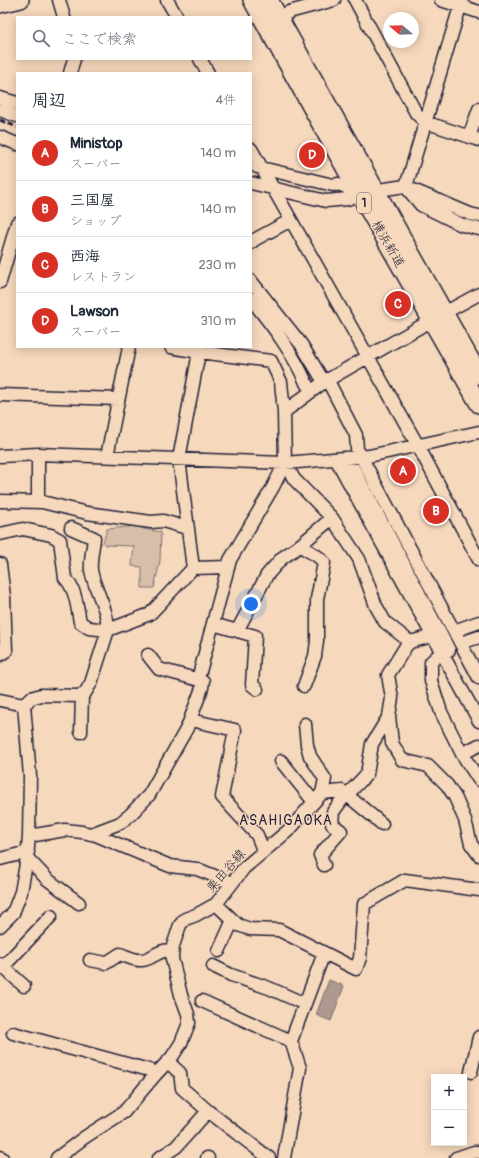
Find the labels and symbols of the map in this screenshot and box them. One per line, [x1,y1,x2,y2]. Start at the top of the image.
north arrow [383,12,419,48]
pin: D [299,140,325,170]
road number: 1 [357,193,371,213]
street label: 横浜新道 [368,217,408,271]
pin: C [385,289,411,319]
pin: A [390,456,416,486]
pin: B [423,496,449,526]
your location [241,594,261,614]
district label: ASAHIGAOKA [239,812,333,829]
street label: 栗田谷線 [203,845,250,896]

